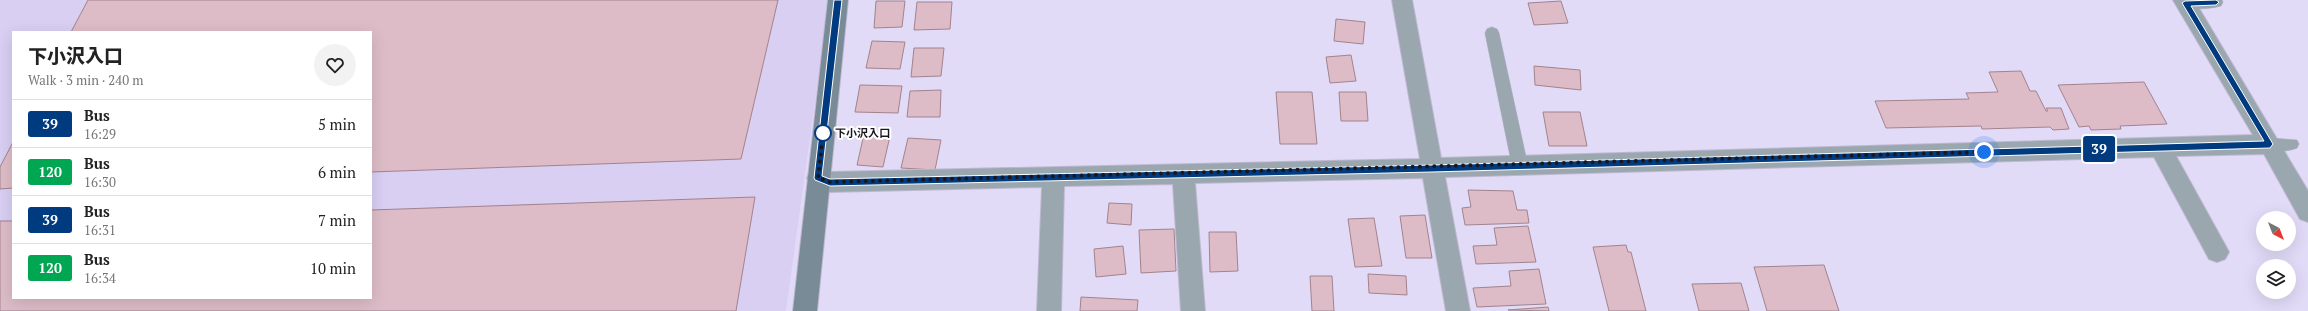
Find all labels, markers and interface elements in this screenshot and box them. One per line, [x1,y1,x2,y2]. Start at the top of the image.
text: 下小沢入口 [28,43,123,68]
button: heart [314,44,356,86]
text: Walk · 3 min · 240 m [28,71,143,89]
text: Bus [84,105,110,125]
text: 39 [42,114,58,133]
text: 5 min [318,114,356,134]
marker: 下小沢入口 [814,124,832,142]
text: 16:29 [84,125,116,143]
place label: 下小沢入口 [835,126,890,140]
line badge: 39 [2081,136,2117,162]
text: 39 [2091,139,2107,158]
your location [1974,142,1994,162]
text: Bus [84,153,110,173]
text: 120 [38,162,62,181]
text: 6 min [318,162,356,182]
text: 16:30 [84,173,116,191]
text: Bus [84,201,110,221]
text: 39 [42,210,58,229]
text: 7 min [318,210,356,230]
north arrow [2256,211,2296,251]
map controls [2256,211,2296,299]
text: 16:31 [84,221,116,239]
text: Bus [84,249,110,269]
text: 120 [38,258,62,277]
text: 10 min [310,258,356,278]
button: layers [2256,259,2296,299]
text: 16:34 [84,269,116,287]

